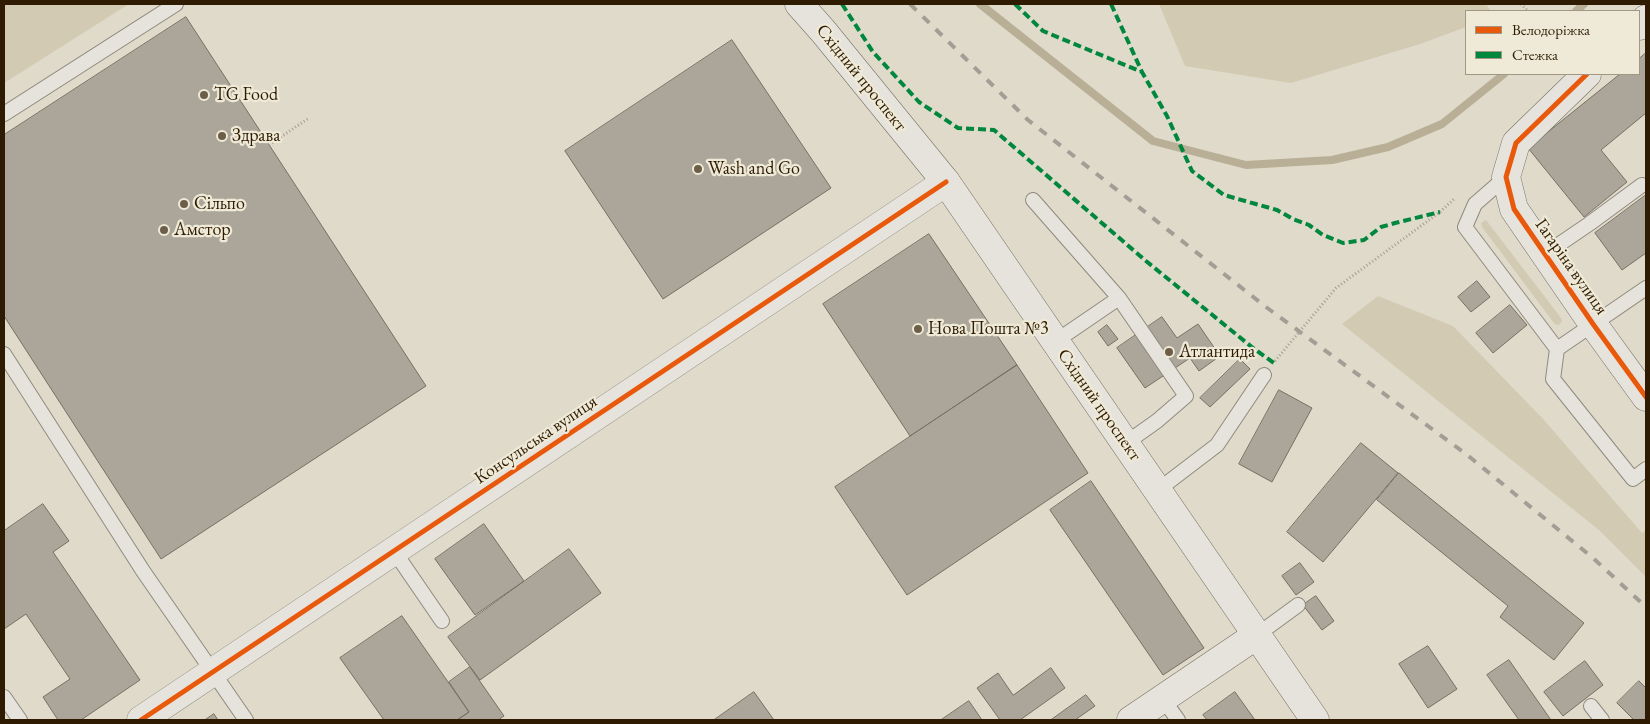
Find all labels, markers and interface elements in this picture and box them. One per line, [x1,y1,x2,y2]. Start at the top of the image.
legend [1465,10,1640,75]
street label: Східний проспект [811,20,911,136]
text: Велодоріжка [1512,20,1590,39]
text: Стежка [1512,45,1558,64]
place label: TG Food [214,84,278,106]
marker: TG Food [198,89,210,101]
place label: Здрава [232,125,280,147]
marker: Здрава [216,130,228,142]
place label: Wash and Go [708,158,800,180]
marker: Wash and Go [692,163,704,175]
place label: Сільпо [194,193,245,215]
marker: Сільпо [178,198,190,210]
street label: Гагаріна вулиця [1530,215,1612,319]
place label: Амстор [174,219,231,241]
marker: Амстор [158,224,170,236]
place label: Нова Пошта №3 [928,318,1049,340]
marker: Нова Пошта №3 [912,323,924,335]
place label: Атлантида [1179,341,1255,363]
street label: Східний проспект [1052,345,1146,465]
marker: Атлантида [1163,346,1175,358]
street label: Консульська вулиця [470,391,602,489]

